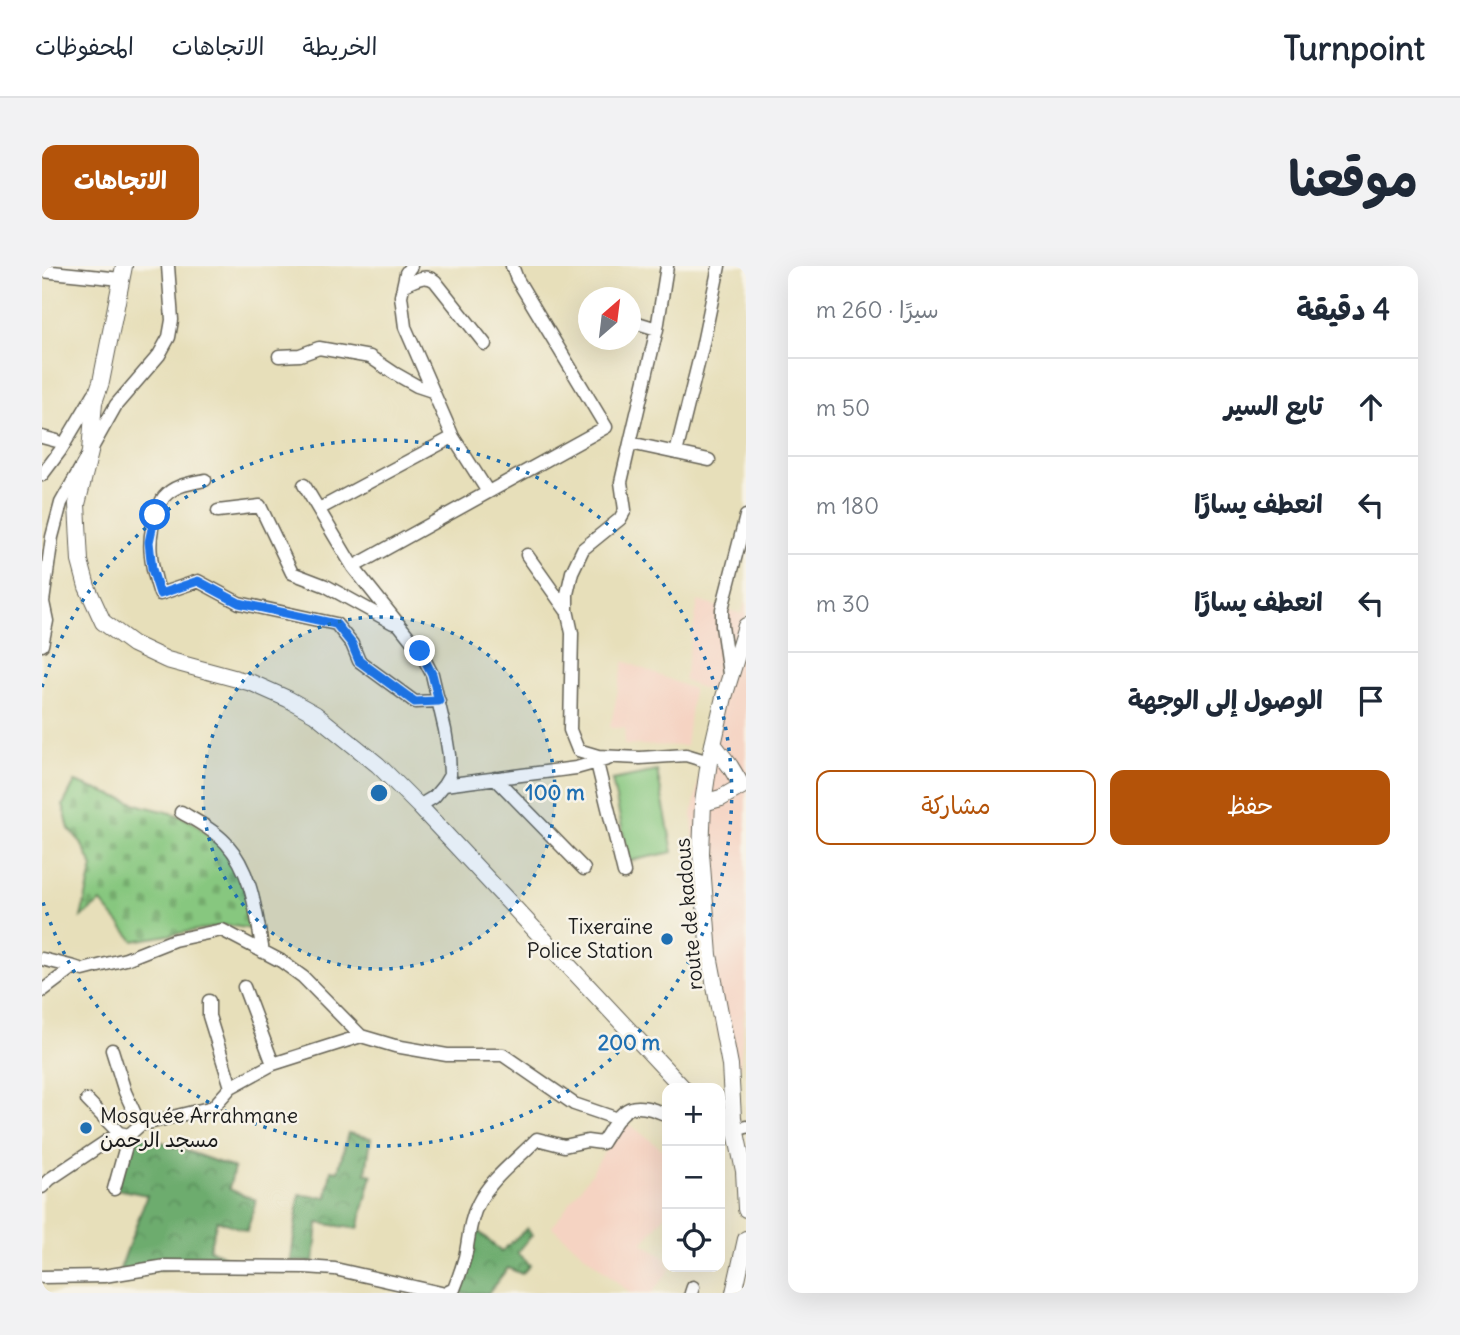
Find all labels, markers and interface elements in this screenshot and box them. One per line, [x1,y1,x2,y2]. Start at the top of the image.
text: Turnpoint [1284,27,1425,69]
text: المحفوظات [35,31,134,61]
text: الاتجاهات [172,31,265,61]
text: الخريطة [303,31,377,61]
button: الاتجاهات [42,145,199,220]
text: موقعنا [1288,148,1418,209]
north arrow [578,287,641,350]
text: 4 دقيقة [1296,290,1390,328]
text: سيرًا · 260 m [816,295,939,324]
icon: ahead [1352,388,1390,426]
text: تابع السير [1224,389,1323,422]
text: 50 m [816,393,870,422]
icon: left [1352,486,1390,524]
text: انعطف يسارًا [1194,487,1323,520]
text: 180 m [816,491,879,520]
route start [139,499,170,530]
icon: left [1352,584,1390,622]
text: انعطف يسارًا [1194,585,1323,618]
text: 30 m [816,589,870,618]
route end [404,635,435,666]
icon: arrive [1352,682,1390,720]
text: الوصول إلى الوجهة [1128,683,1323,716]
button: مشاركة [816,770,1096,845]
button: حفظ [1110,770,1390,845]
text: 100 m [525,779,585,806]
centre of rings [367,781,391,805]
street label: route de kadous [668,837,709,991]
place label: Tixeraïne Police Station [527,913,653,964]
marker: Tixeraïne Police Station [659,931,675,947]
text: 200 m [598,1029,661,1056]
map controls [662,1083,725,1272]
button: + [662,1083,725,1146]
place label: Mosquée Arrahmane مسجد الرحمن [100,1102,298,1153]
marker: Mosquée Arrahmane مسجد الرحمن [78,1120,94,1136]
button: − [662,1146,725,1209]
button: locate [662,1209,725,1272]

